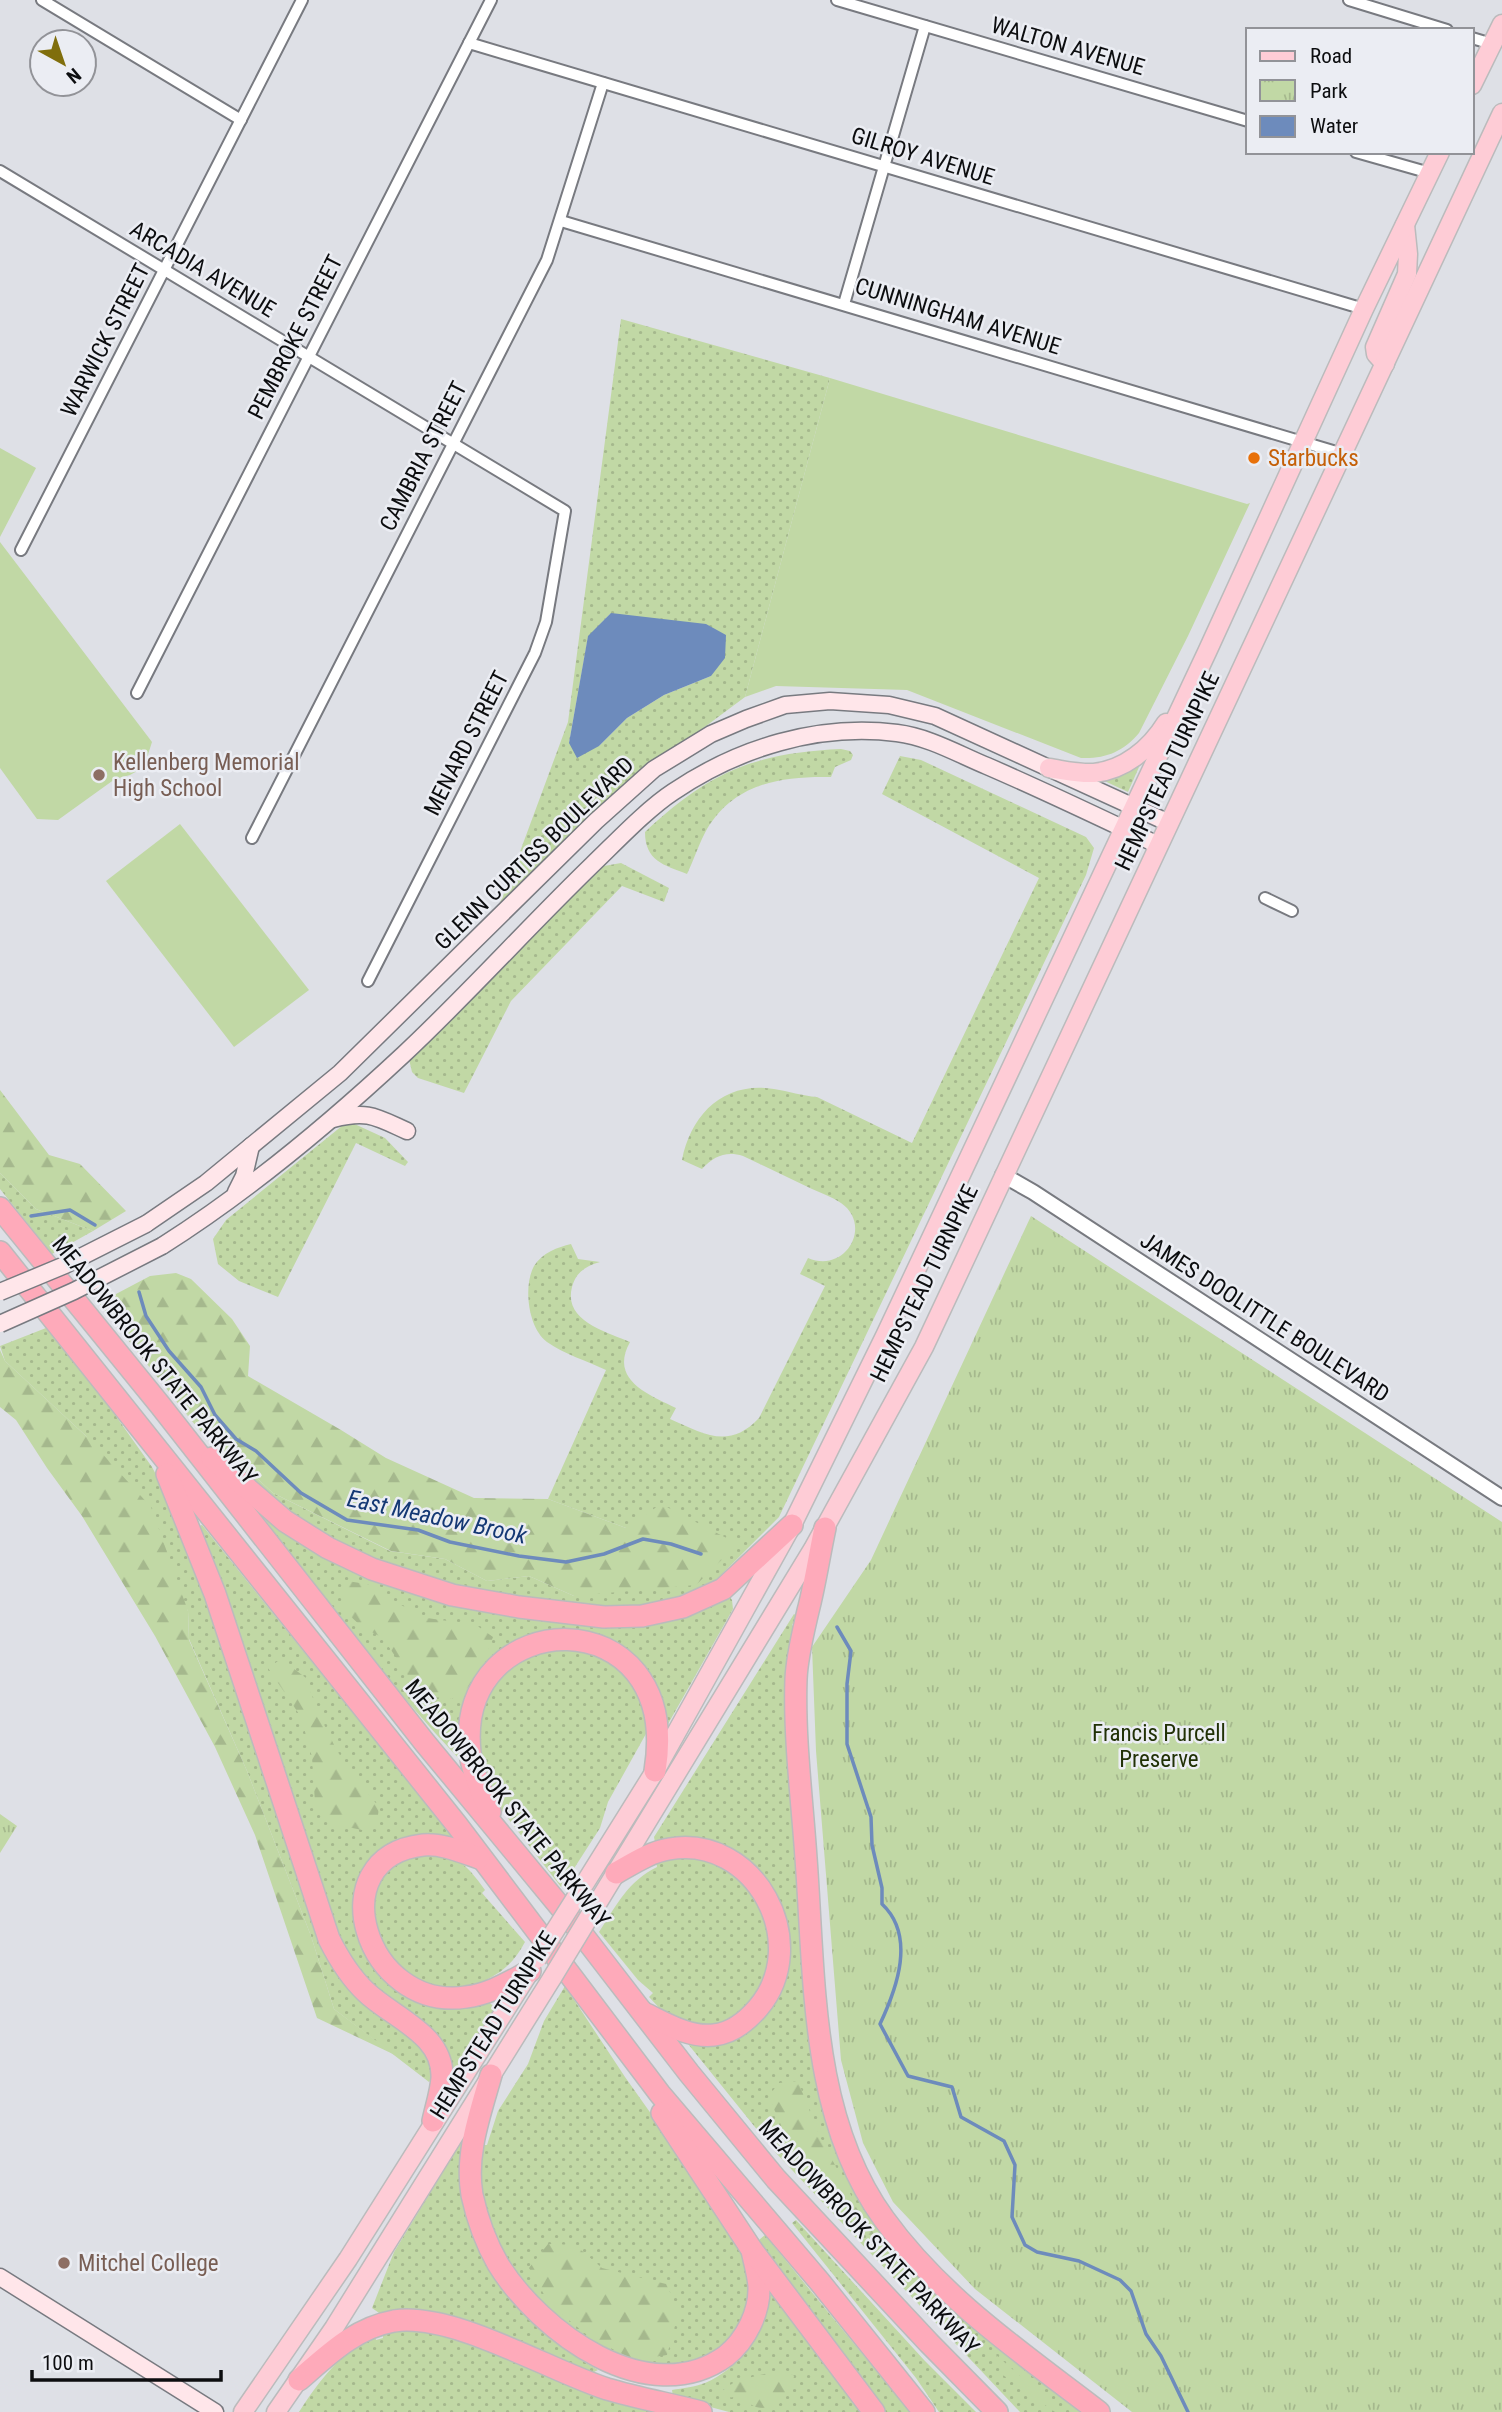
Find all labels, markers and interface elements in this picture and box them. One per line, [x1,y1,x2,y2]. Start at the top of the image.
street label: WALTON AVENUE [988,12,1148,81]
north arrow [28,28,98,98]
legend [1246,28,1474,154]
text: Road [1310,44,1352,68]
text: N [62,63,85,88]
text: Park [1310,79,1348,103]
text: Water [1310,114,1358,138]
street label: GILROY AVENUE [848,122,998,191]
street label: ARCADIA AVENUE [125,215,280,323]
street label: PEMBROKE STREET [242,251,348,424]
street label: WARWICK STREET [55,259,156,421]
street label: CUNNINGHAM AVENUE [852,272,1064,361]
street label: CAMBRIA STREET [374,377,473,535]
place label: Starbucks [1268,445,1359,472]
marker: Starbucks [1246,450,1262,466]
street label: MENARD STREET [418,667,514,820]
street label: HEMPSTEAD TURNPIKE [1110,668,1225,875]
place label: Kellenberg Memorial High School [113,749,300,802]
street label: GLENN CURTISS BOULEVARD [429,751,639,956]
marker: Kellenberg Memorial High School [91,767,107,783]
street label: HEMPSTEAD TURNPIKE [865,1180,984,1386]
street label: JAMES DOOLITTLE BOULEVARD [1135,1227,1394,1408]
street label: MEADOWBROOK STATE PARKWAY [46,1231,263,1490]
water label: East Meadow Brook [345,1484,530,1550]
street label: MEADOWBROOK STATE PARKWAY [399,1674,616,1933]
park label: Francis Purcell Preserve [1092,1720,1226,1773]
street label: HEMPSTEAD TURNPIKE [425,1926,562,2124]
street label: MEADOWBROOK STATE PARKWAY [753,2114,984,2360]
place label: Mitchel College [78,2250,219,2277]
marker: Mitchel College [56,2255,72,2271]
scale bar [32,2338,220,2382]
text: 100 m [42,2351,94,2375]

